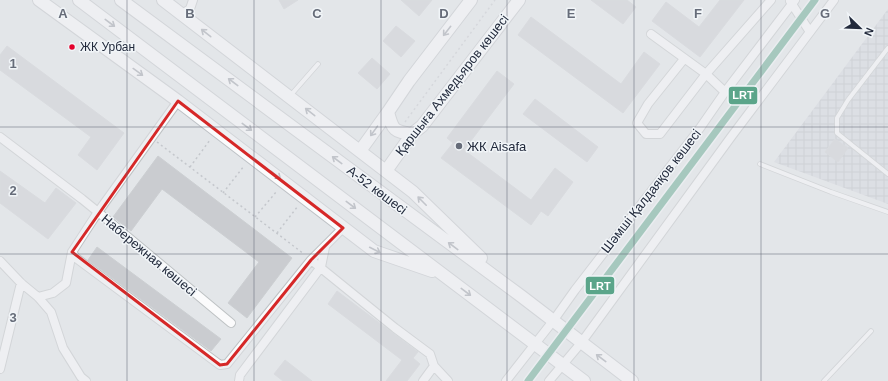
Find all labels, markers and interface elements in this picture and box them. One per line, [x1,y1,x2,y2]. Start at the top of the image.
text: A [58,6,68,21]
text: B [185,6,195,21]
text: C [312,6,322,21]
text: D [439,6,449,21]
text: E [567,6,576,21]
text: F [694,6,702,21]
text: G [820,6,830,21]
north arrow [840,8,880,48]
street label: Қаршыға Ахмедьяров көшесі [392,11,512,158]
one-way arrow [104,19,115,28]
one-way arrow [443,25,451,36]
text: N [862,26,876,38]
one-way arrow [201,29,212,37]
place label: ЖК Урбан [80,40,135,54]
marker: ЖК Урбан [67,42,77,52]
text: 1 [9,56,17,71]
one-way arrow [132,68,143,77]
one-way arrow [227,78,238,87]
line badge: LRT [728,86,758,105]
text: LRT [732,89,754,101]
one-way arrow [304,107,315,116]
one-way arrow [241,123,252,131]
one-way arrow [370,126,378,137]
street label: Шәмші Қалдаяқов көшесі [598,126,704,256]
place label: ЖК Aisafa [467,139,527,154]
marker: ЖК Aisafa [454,141,464,151]
one-way arrow [332,156,343,164]
street label: А-52 көшесі [344,163,410,217]
one-way arrow [270,171,281,179]
text: 2 [9,183,17,198]
one-way arrow [418,196,427,206]
one-way arrow [345,201,356,209]
street label: Набережная көшесі [99,211,200,299]
one-way arrow [447,242,458,250]
one-way arrow [369,247,381,254]
line badge: LRT [585,276,615,295]
text: LRT [589,280,611,292]
one-way arrow [460,287,471,296]
text: 3 [9,310,17,325]
one-way arrow [596,353,607,362]

